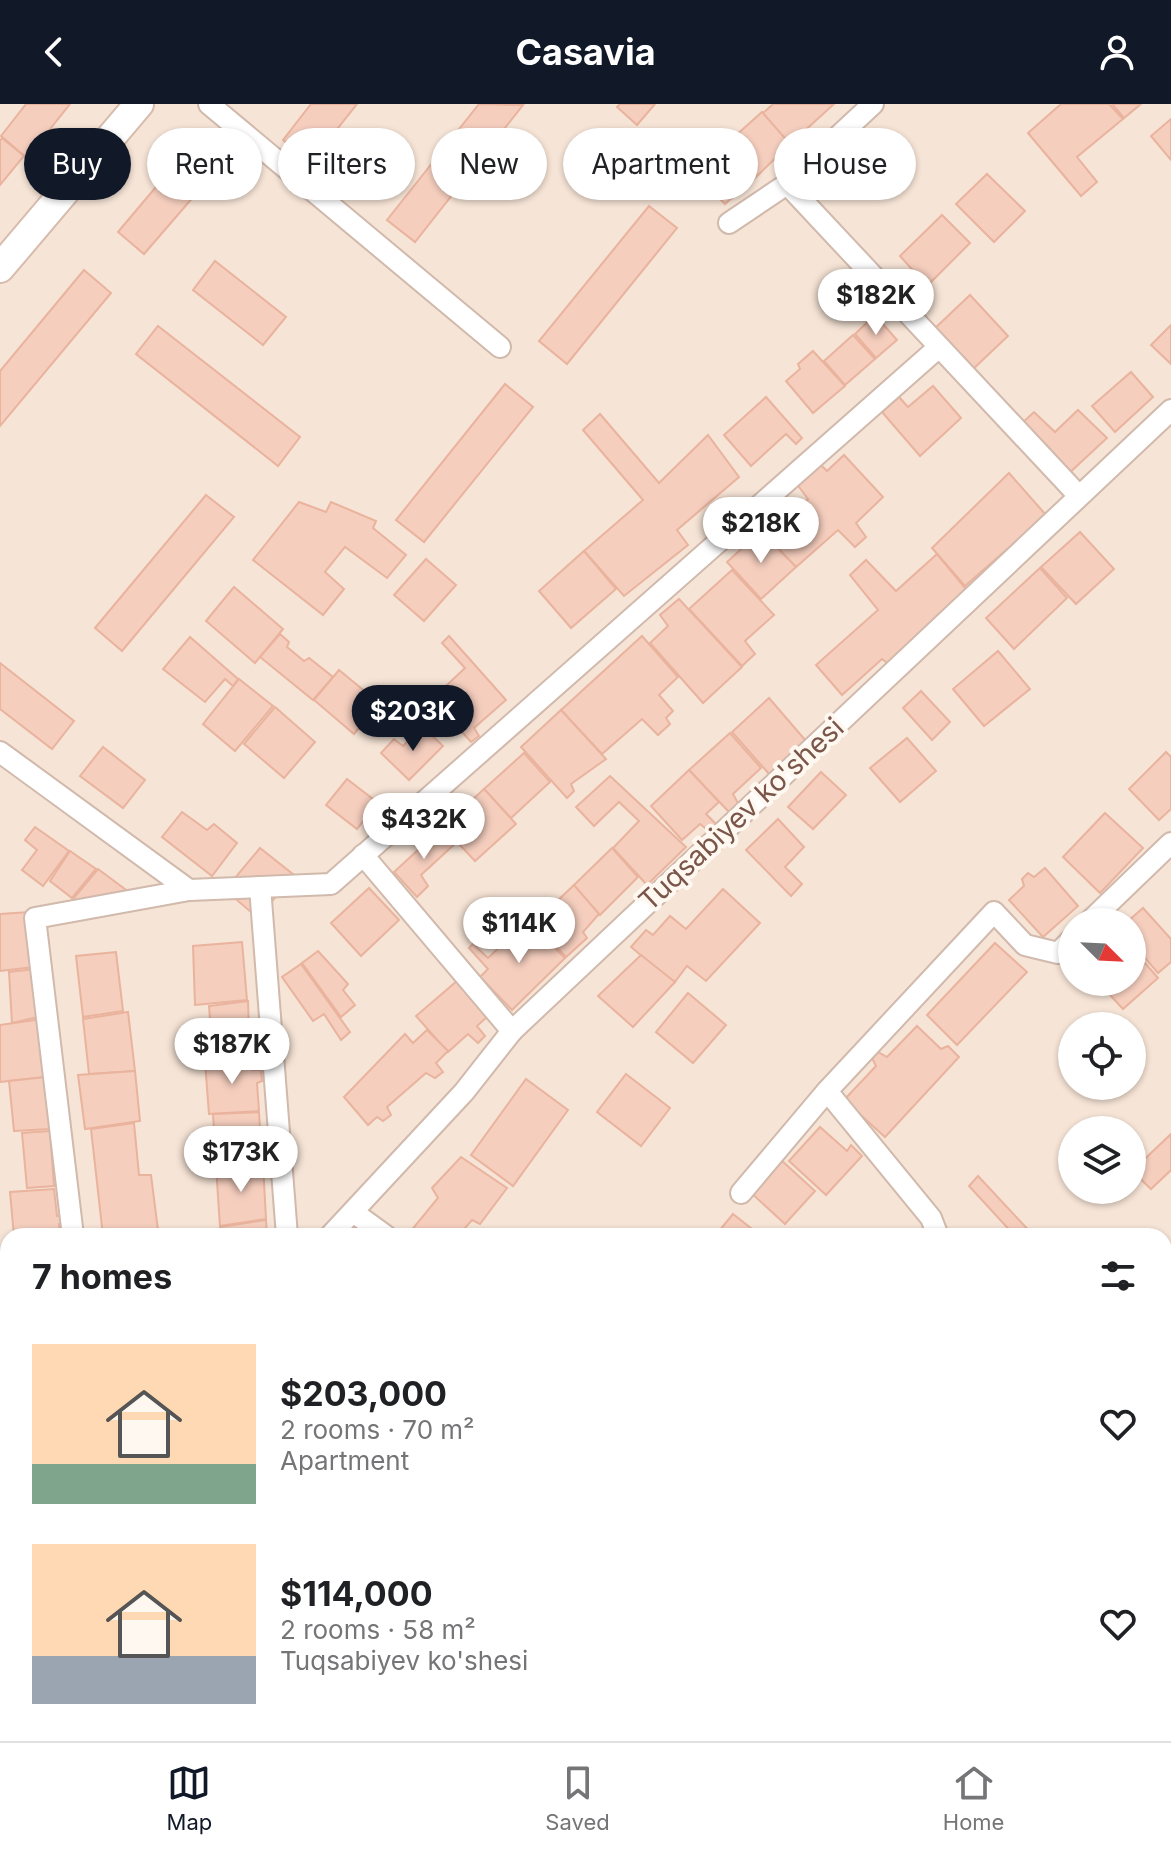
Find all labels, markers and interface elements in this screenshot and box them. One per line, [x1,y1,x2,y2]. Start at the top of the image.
icon: back [32,30,76,74]
text: Casavia [515,30,656,74]
icon: person [1095,30,1139,74]
chip: Buy [24,128,131,200]
chip: Rent [147,128,262,200]
chip: Filters [278,128,415,200]
chip: New [431,128,547,200]
chip: Apartment [563,128,758,200]
chip: House [774,128,916,200]
pin: $182K [820,269,932,337]
text: $182K [836,279,916,310]
pin: $218K [705,497,817,565]
text: $218K [721,507,801,538]
pin: $203K [357,685,469,753]
text: $203K [370,695,456,726]
street label: Tuqsabiyev ko'shesi [632,710,850,918]
pin: $432K [368,793,480,861]
text: $432K [381,803,467,834]
pin: $114K [463,897,575,965]
text: $114K [481,907,557,938]
north arrow [1058,908,1146,996]
map controls [1058,908,1146,1204]
button: locate [1058,1012,1146,1100]
pin: $187K [176,1018,288,1086]
text: $187K [193,1028,271,1059]
button: layers [1058,1116,1146,1204]
pin: $173K [185,1126,297,1194]
text: $173K [202,1136,280,1167]
icon: filters [1096,1254,1140,1298]
text: 7 homes [32,1256,172,1297]
text: $203,000 [280,1373,447,1414]
icon: home [96,1376,192,1472]
icon: heart [1096,1402,1140,1446]
text: 2 rooms · 70 m² [280,1414,475,1445]
text: Apartment [280,1445,409,1476]
text: $114,000 [280,1573,433,1614]
icon: home [96,1576,192,1672]
icon: heart [1096,1602,1140,1646]
text: 2 rooms · 58 m² [280,1614,476,1645]
text: Tuqsabiyev ko'shesi [280,1645,528,1676]
tab: Map [167,1761,212,1835]
tab: Saved [545,1761,610,1835]
tab: Home [943,1761,1004,1835]

